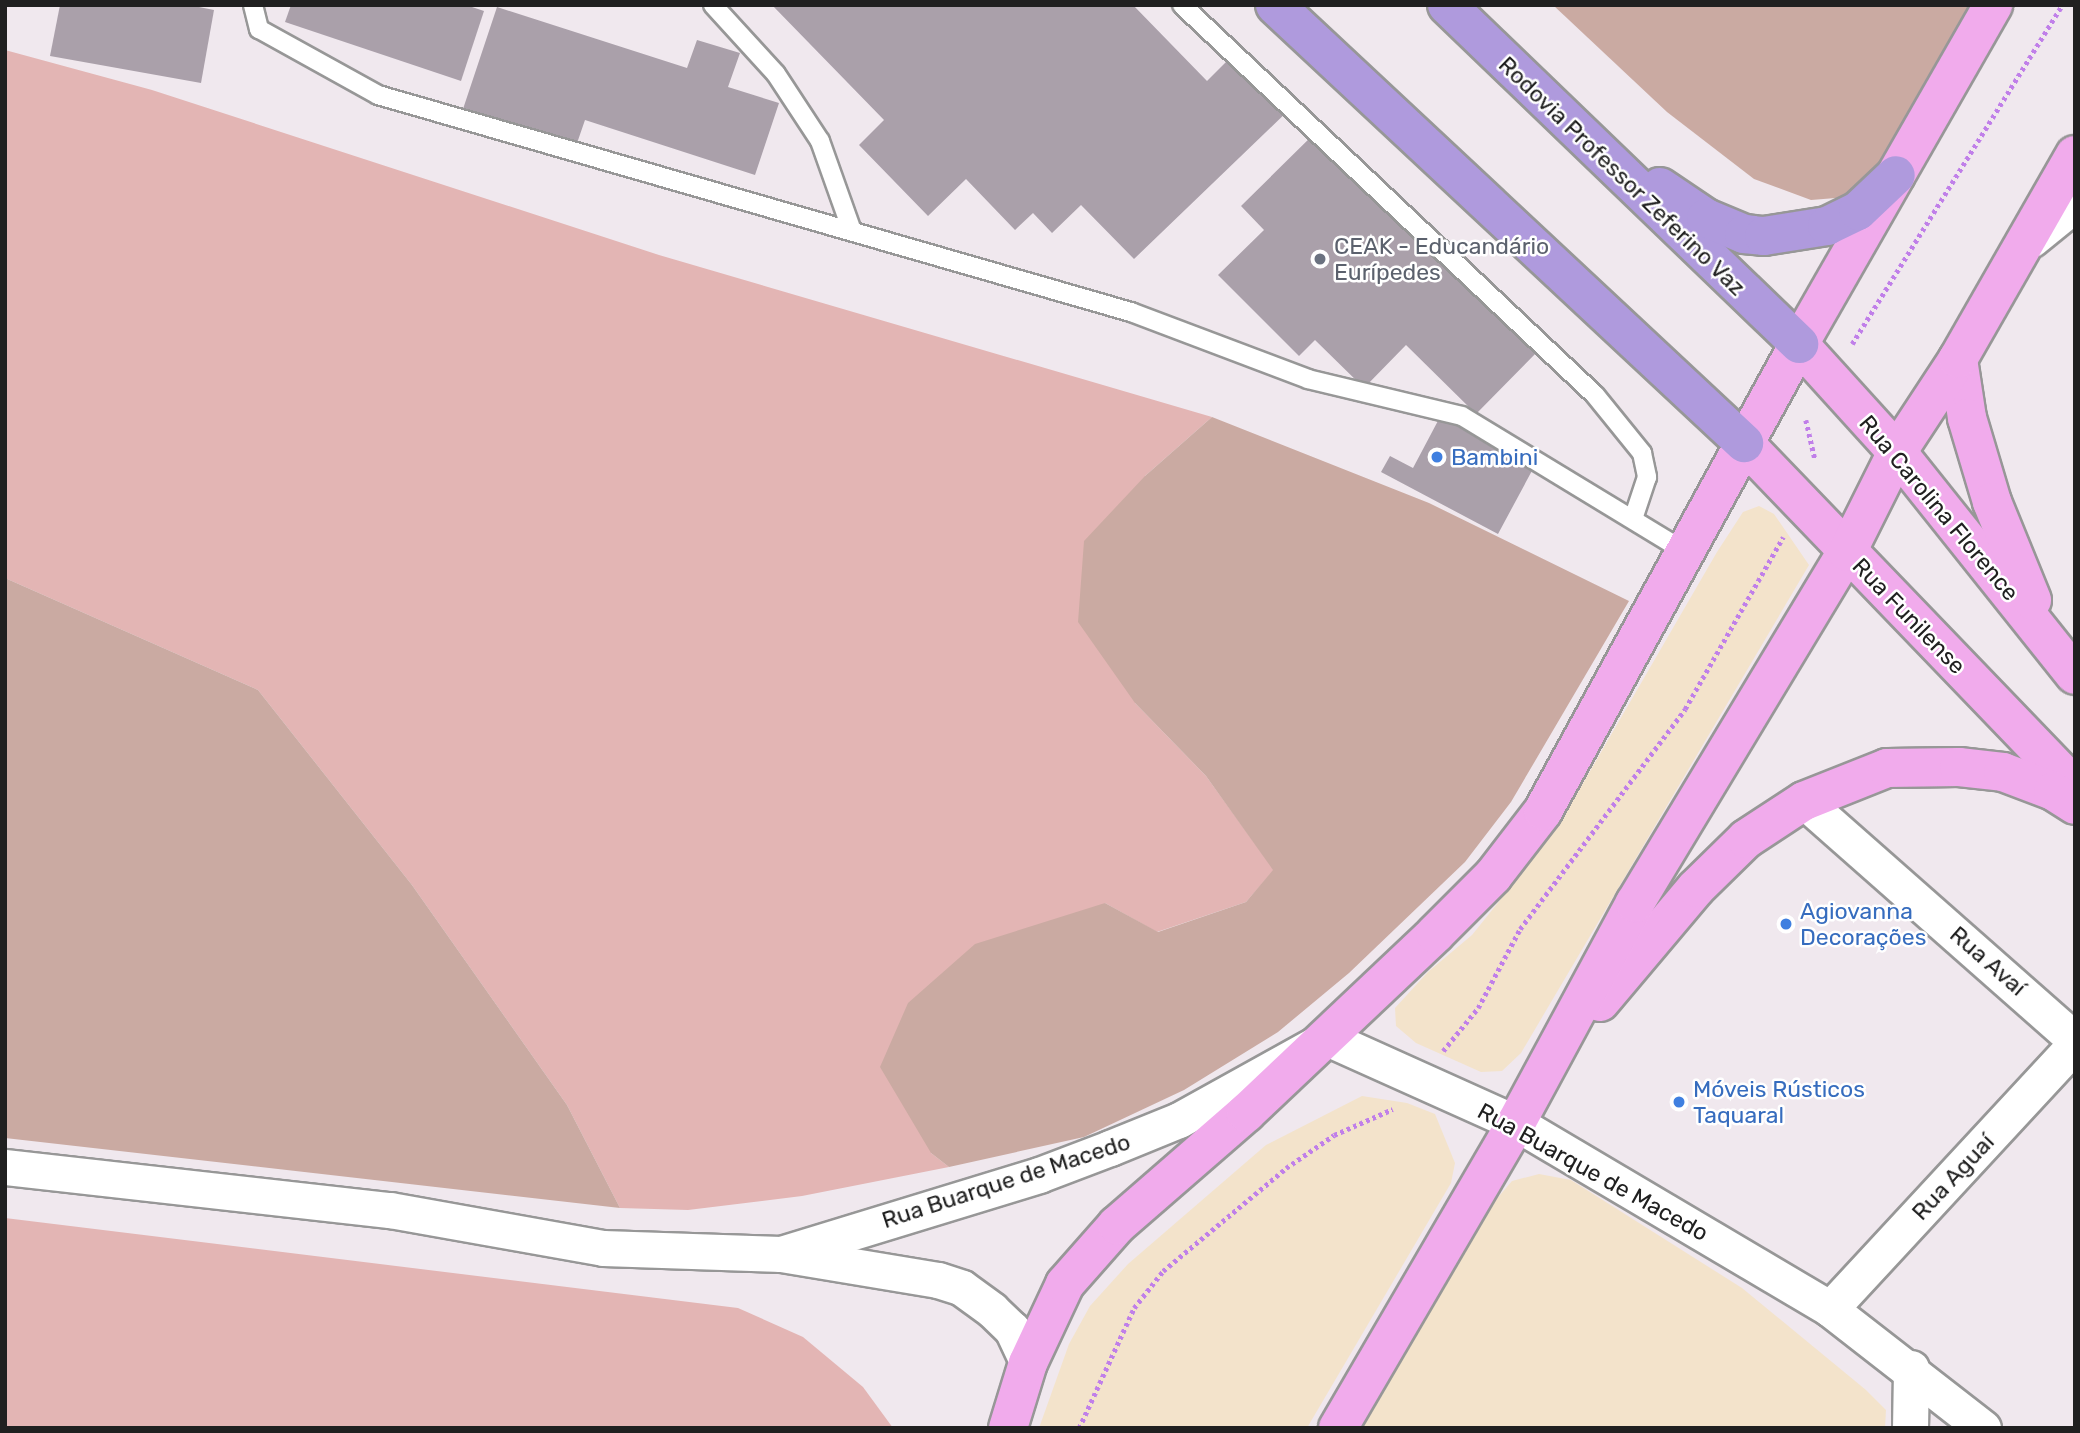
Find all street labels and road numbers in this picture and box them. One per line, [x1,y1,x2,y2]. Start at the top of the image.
street label: Rodovia Professor Zeferino Vaz [1493,50,1751,302]
street label: Rua Carolina Florence [1853,410,2025,606]
street label: Rua Funilense [1847,552,1971,680]
street label: Rua Avaí [1944,920,2032,1002]
street label: Rua Buarque de Macedo [1473,1097,1713,1247]
street label: Rua Buarque de Macedo [878,1128,1134,1234]
street label: Rua Aguaí [1906,1128,2000,1226]

